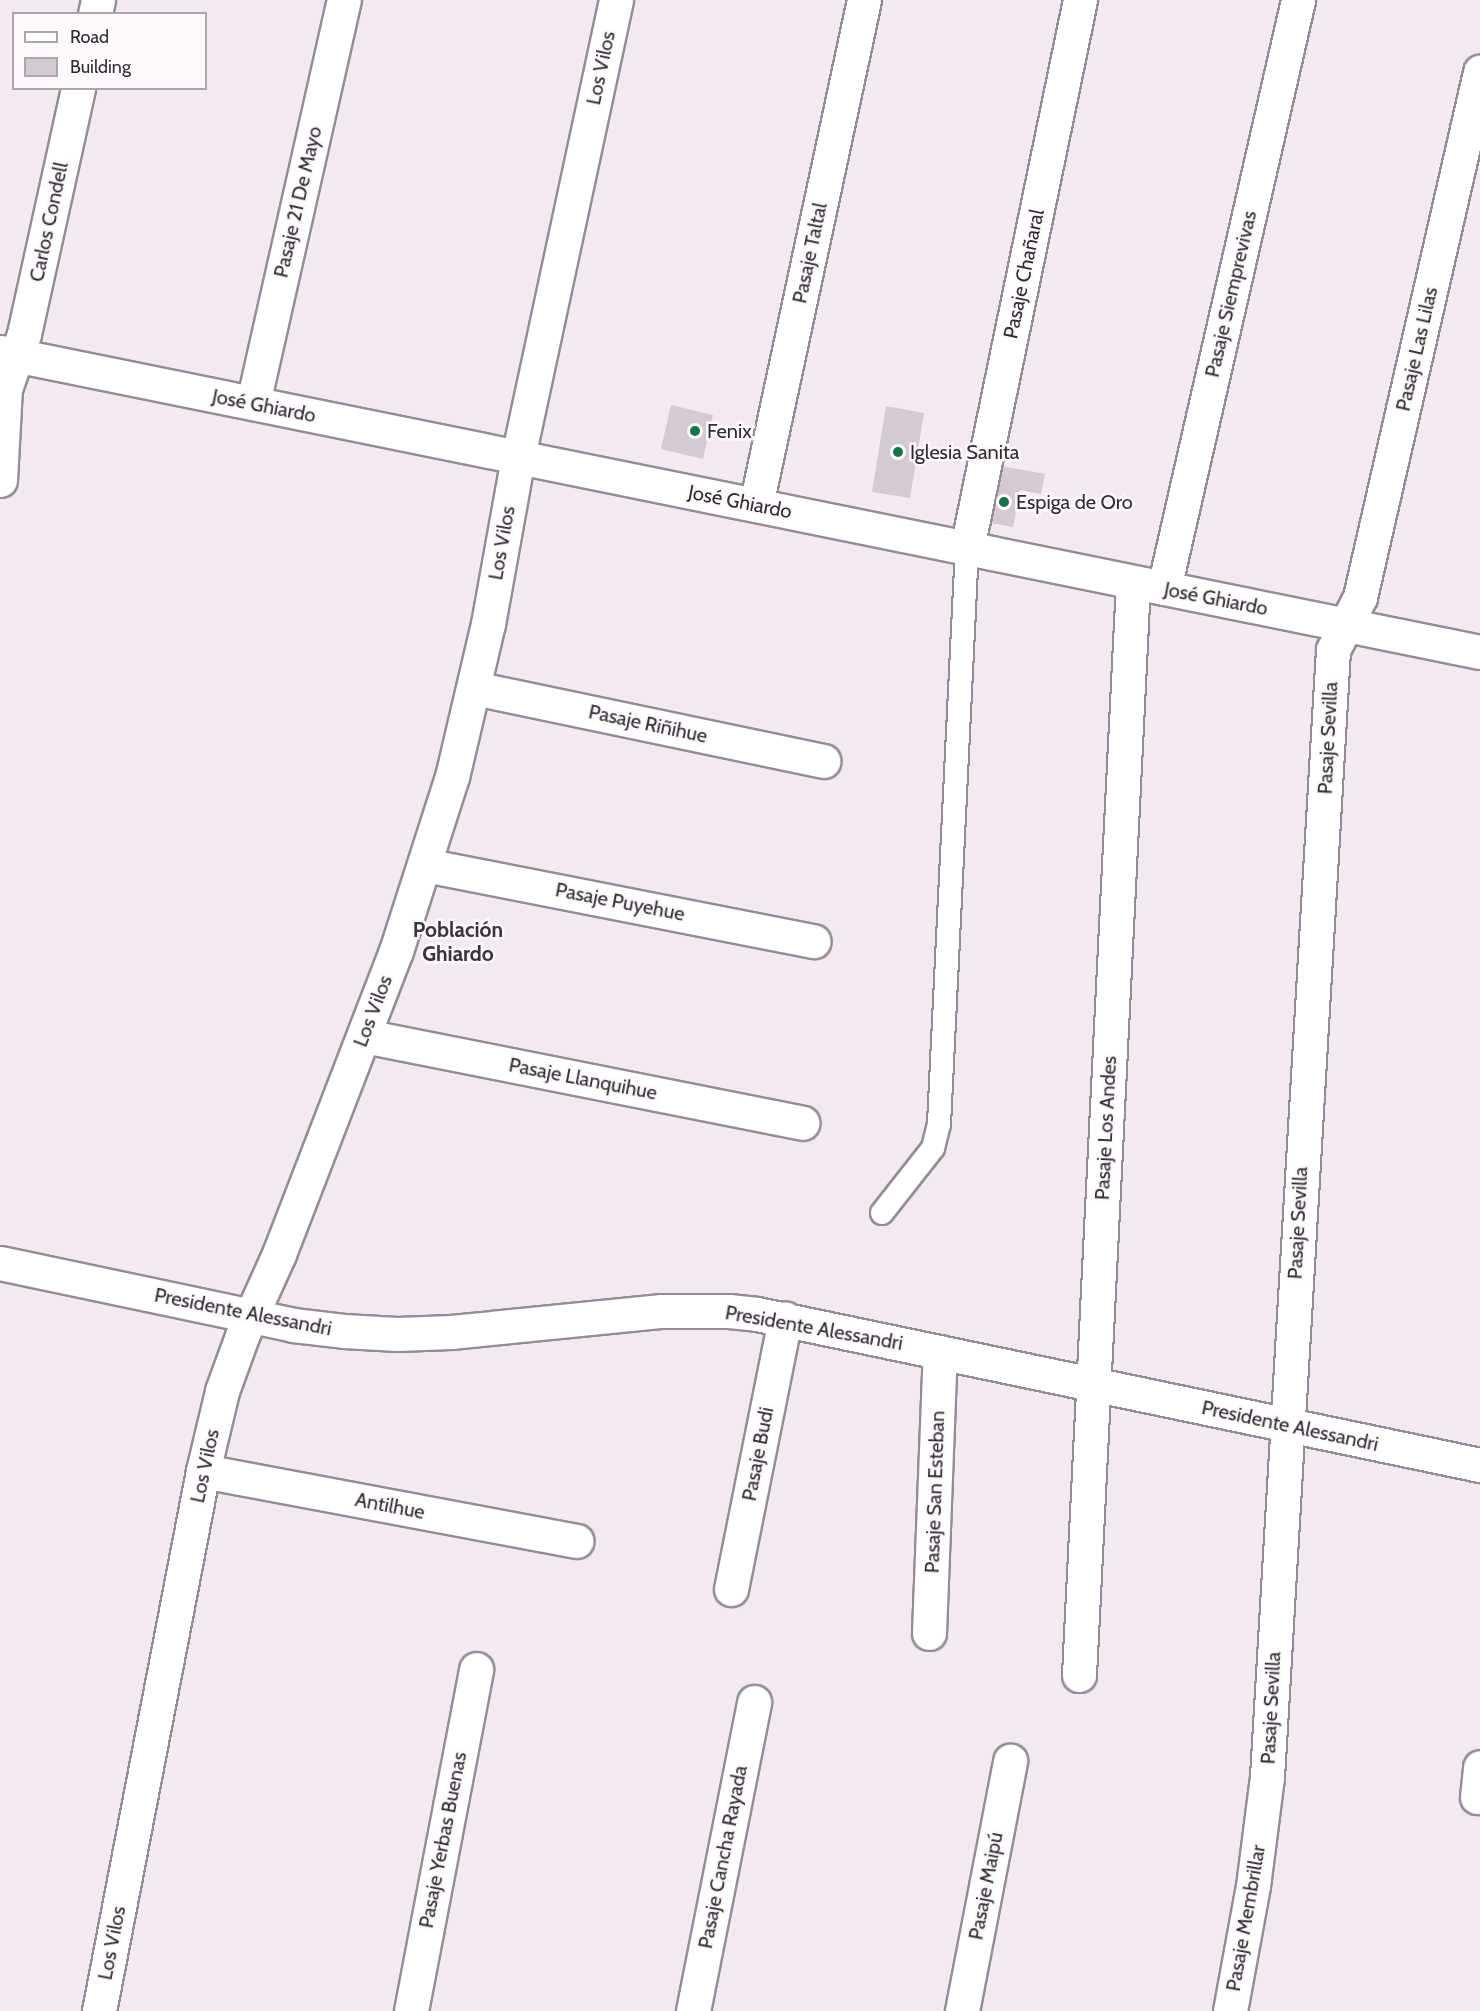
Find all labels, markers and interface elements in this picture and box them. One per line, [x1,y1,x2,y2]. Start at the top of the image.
legend [12,12,207,90]
text: Road [70,26,109,48]
street label: Los Vilos [581,29,621,107]
text: Building [70,56,131,78]
street label: Pasaje 21 De Mayo [269,124,327,280]
street label: Carlos Condell [25,160,73,284]
street label: Pasaje Taltal [788,200,832,306]
street label: Pasaje Chañaral [999,207,1049,341]
street label: Pasaje Siemprevivas [1200,208,1262,380]
street label: Pasaje Las Lilas [1391,284,1443,414]
street label: José Ghiardo [210,384,318,428]
place label: Fenix [707,419,752,443]
marker: Fenix [688,424,702,438]
place label: Iglesia Sanita [910,440,1019,464]
marker: Iglesia Sanita [891,445,905,459]
street label: José Ghiardo [686,480,794,524]
place label: Espiga de Oro [1016,490,1133,514]
marker: Espiga de Oro [997,495,1011,509]
street label: Los Vilos [484,504,520,582]
street label: José Ghiardo [1162,577,1270,621]
street label: Pasaje Sevilla [1313,681,1343,795]
street label: Pasaje Riñihue [586,700,710,748]
street label: Pasaje Puyehue [553,878,687,926]
district label: Población Ghiardo [413,917,503,967]
street label: Los Vilos [348,972,398,1050]
street label: Pasaje Llanquihue [507,1053,659,1105]
street label: Pasaje Los Andes [1090,1055,1122,1201]
street label: Pasaje Sevilla [1283,1166,1313,1280]
street label: Presidente Alessandri [152,1283,334,1341]
street label: Presidente Alessandri [723,1301,905,1355]
street label: Presidente Alessandri [1200,1396,1380,1456]
street label: Pasaje Budi [737,1405,779,1503]
street label: Pasaje San Esteban [920,1410,950,1574]
street label: Los Vilos [185,1427,225,1505]
street label: Antilhue [353,1487,427,1525]
street label: Pasaje Sevilla [1256,1651,1286,1765]
street label: Pasaje Yerbas Buenas [414,1750,472,1930]
street label: Pasaje Cancha Rayada [693,1763,753,1951]
street label: Pasaje Maipú [964,1830,1008,1942]
street label: Pasaje Membrillar [1221,1843,1271,1993]
street label: Los Vilos [93,1904,131,1982]

